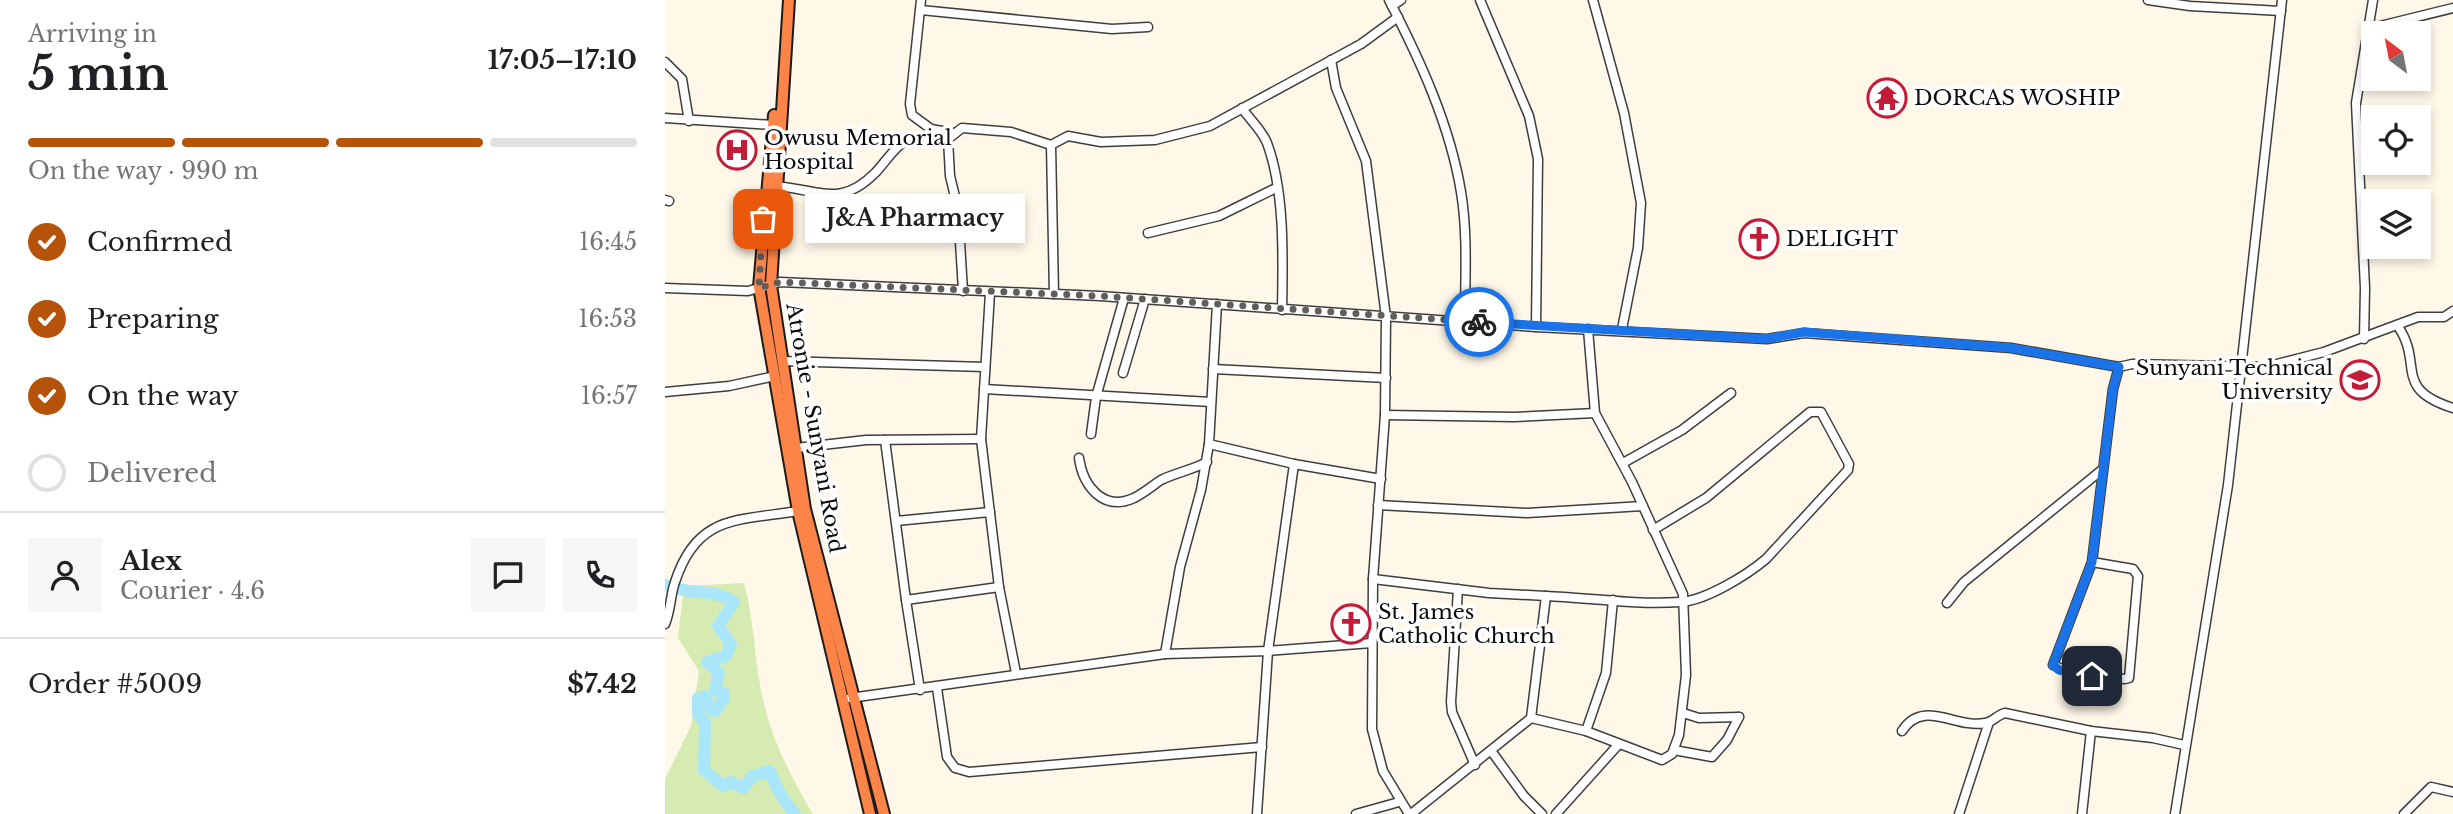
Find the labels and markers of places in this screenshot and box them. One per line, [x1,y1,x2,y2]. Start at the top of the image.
temple icon: DORCAS WOSHIP [1866,77,1908,119]
place label: DORCAS WOSHIP [1914,85,2120,111]
place label: Owusu Memorial Hospital [764,125,952,175]
hospital icon: Owusu Memorial Hospital [716,129,758,171]
pin [733,189,793,249]
callout: J&A Pharmacy [805,194,1025,244]
church icon: DELIGHT [1738,218,1780,260]
place label: DELIGHT [1786,226,1898,252]
place label: Sunyani Technical University [2136,355,2334,405]
school or university icon: Sunyani Technical University [2339,359,2381,401]
place label: St. James Catholic Church [1378,599,1555,649]
church icon: St. James Catholic Church [1330,603,1372,645]
pin [2062,646,2122,706]

